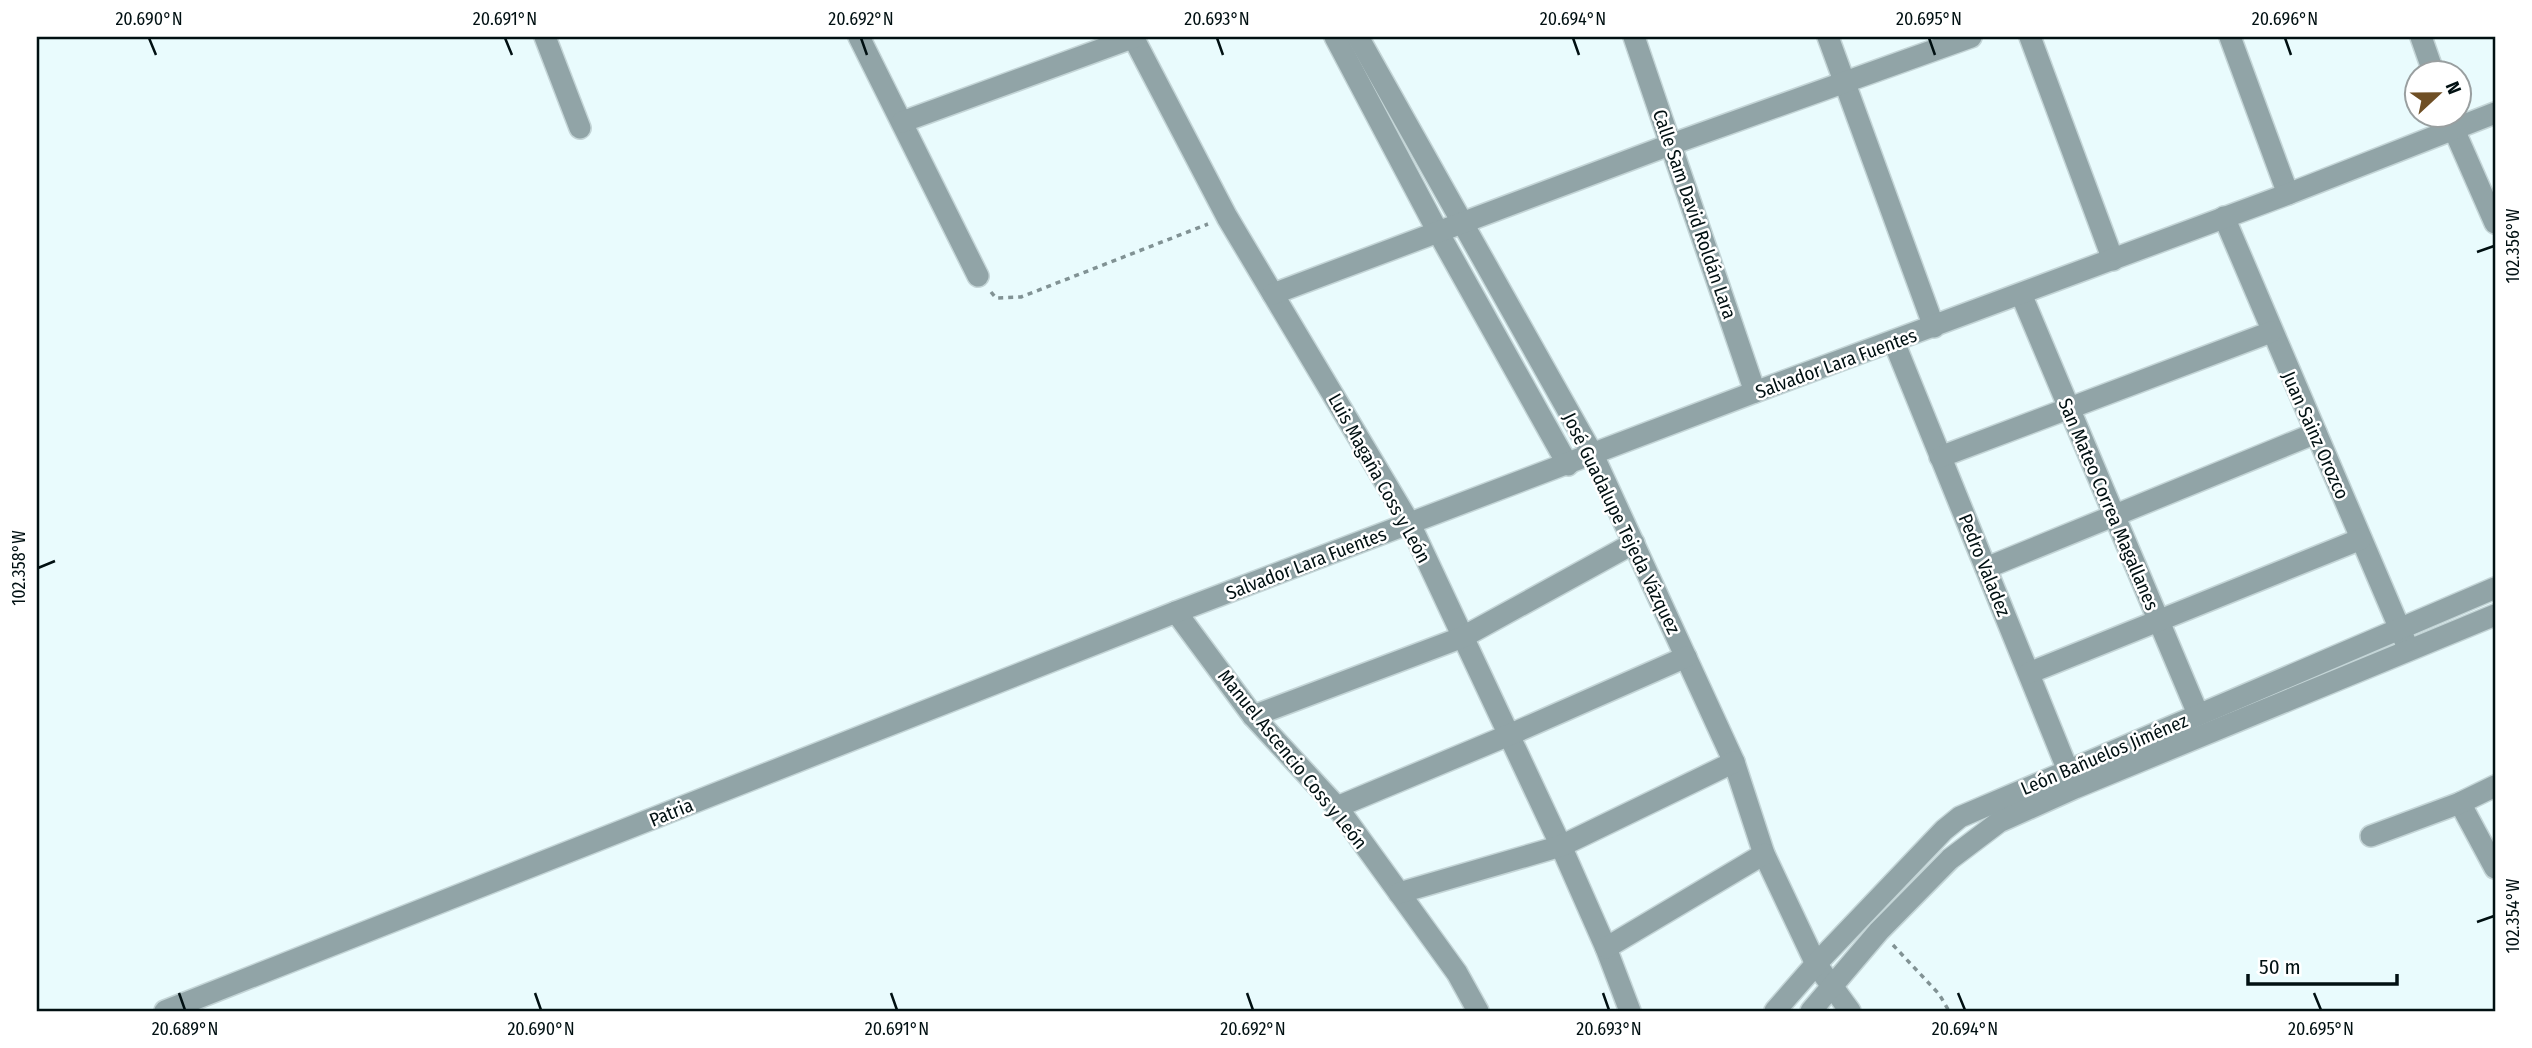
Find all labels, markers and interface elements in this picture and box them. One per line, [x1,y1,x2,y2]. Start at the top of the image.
text: 20.690°N [115,8,183,30]
text: 20.691°N [473,8,537,30]
text: 20.692°N [828,8,894,30]
text: 20.693°N [1184,8,1250,30]
text: 20.694°N [1540,8,1606,30]
text: 20.695°N [1896,8,1962,30]
text: 20.696°N [2252,8,2318,30]
north arrow [2402,60,2472,130]
text: N [2441,78,2466,97]
street label: Calle Sam David Roldán Lara [1648,106,1741,322]
text: 102.356°W [2502,208,2524,284]
street label: Salvador Lara Fuentes [1752,324,1920,403]
street label: Juan Sainz Orozco [2277,368,2354,503]
street label: Luis Magaña Coss y León [1323,390,1436,567]
street label: San Mateo Correa Magallanes [2053,395,2164,614]
street label: José Guadalupe Tejeda Vázquez [1558,409,1685,638]
street label: Pedro Valadez [1954,510,2016,620]
street label: Salvador Lara Fuentes [1223,522,1390,605]
text: 102.358°W [8,530,30,606]
street label: Manuel Ascencio Coss y León [1213,665,1372,854]
street label: León Bañuelos Jiménez [2017,709,2192,800]
street label: Patria [646,793,696,832]
text: 102.354°W [2502,878,2524,954]
scale bar [2248,943,2397,987]
text: 50 m [2259,954,2301,980]
text: 20.689°N [152,1018,218,1040]
text: 20.690°N [507,1018,575,1040]
text: 20.691°N [865,1018,929,1040]
text: 20.692°N [1220,1018,1286,1040]
text: 20.693°N [1576,1018,1642,1040]
text: 20.694°N [1932,1018,1998,1040]
text: 20.695°N [2288,1018,2354,1040]

